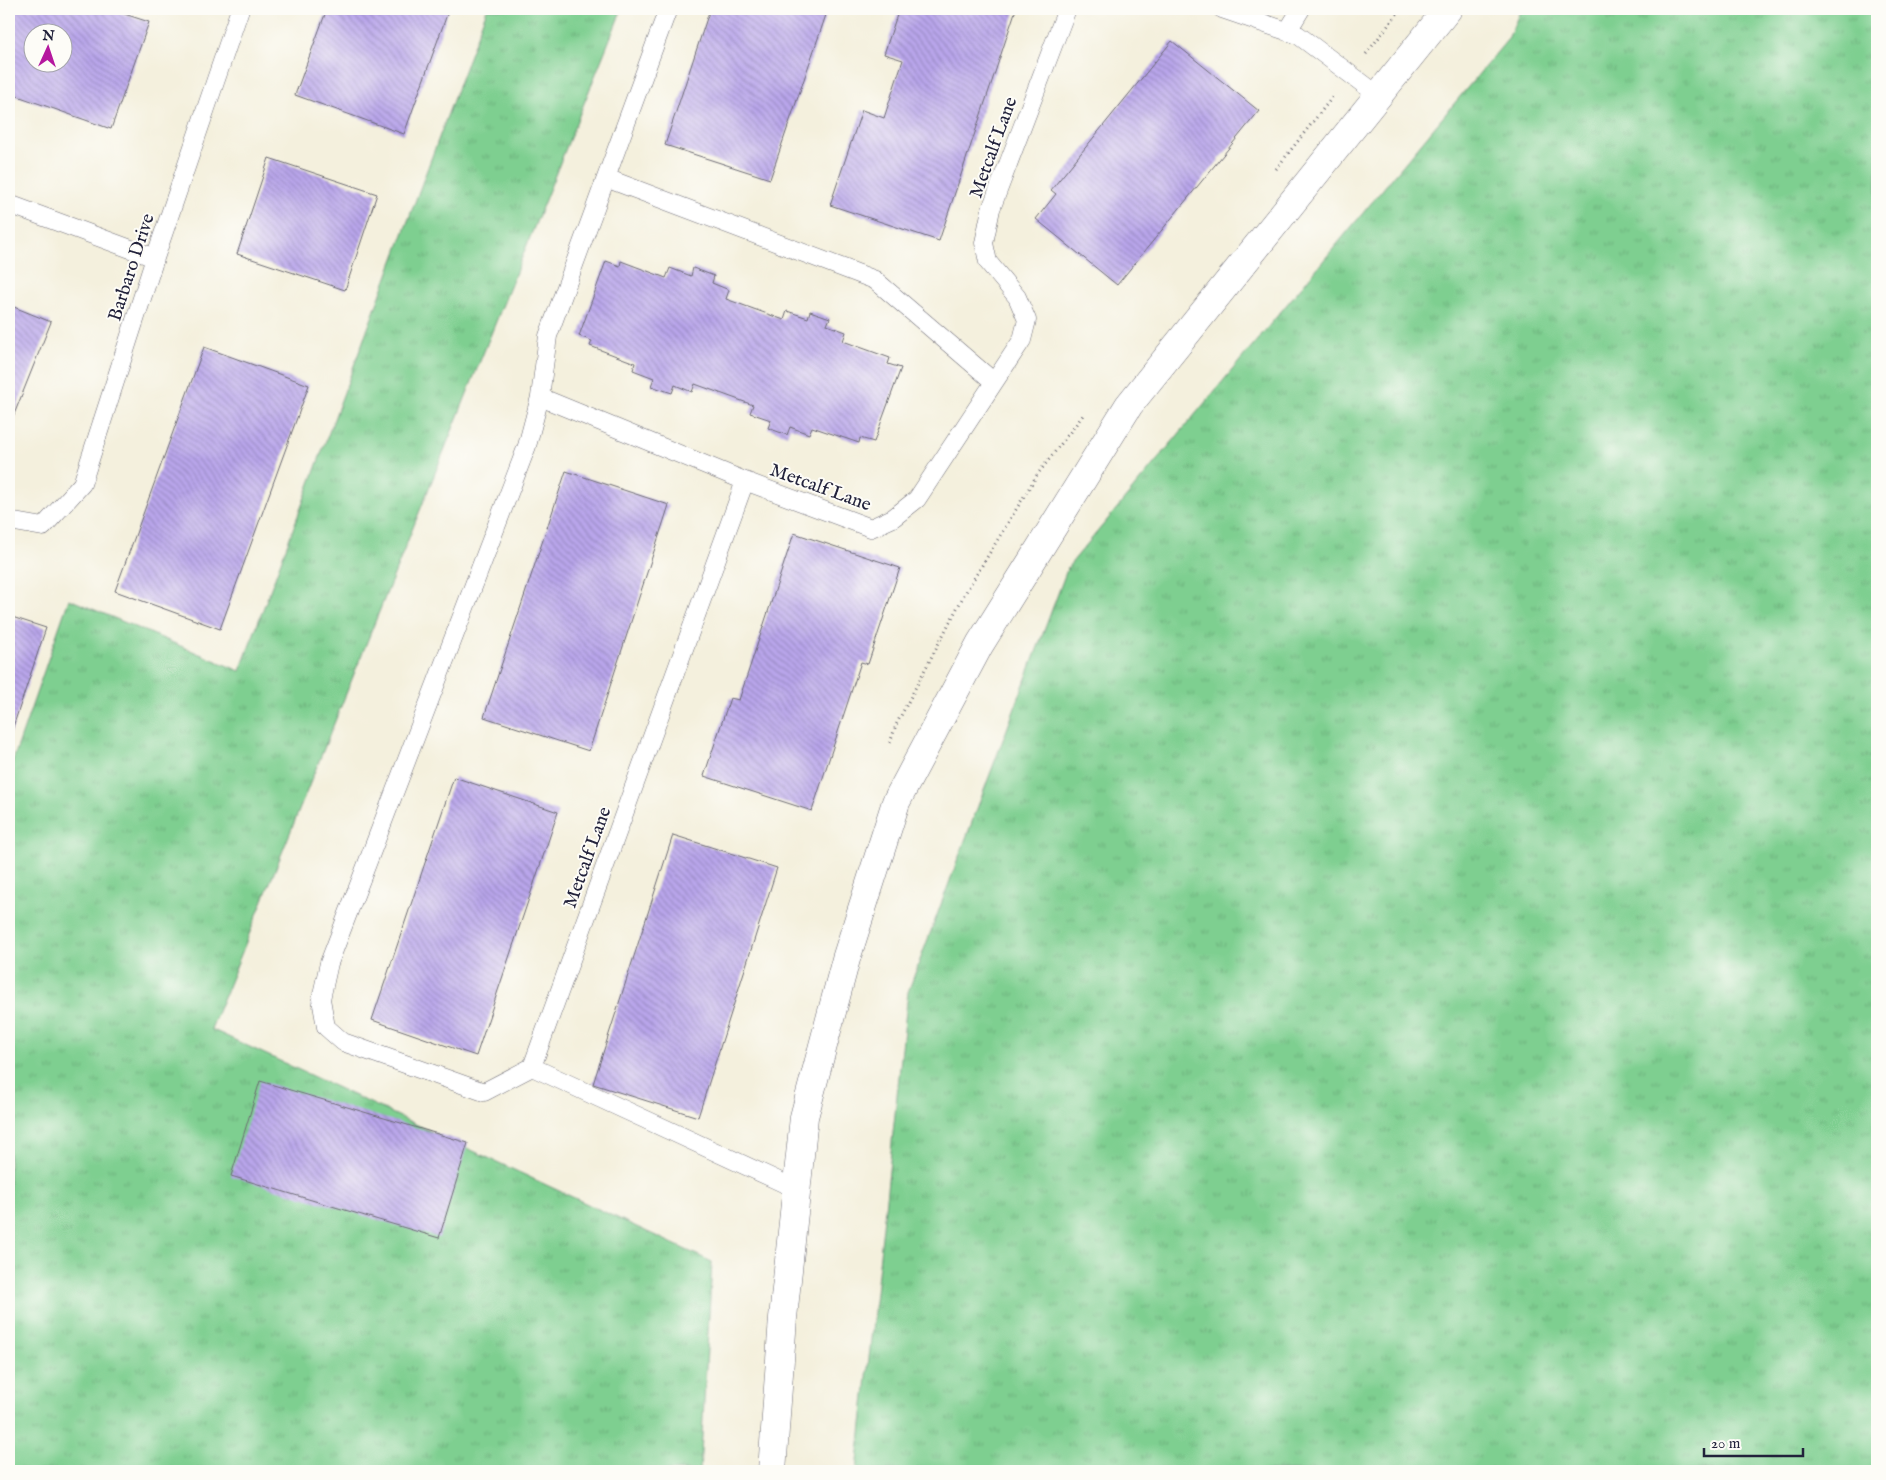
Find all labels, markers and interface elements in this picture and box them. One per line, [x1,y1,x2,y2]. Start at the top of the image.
north arrow [22,22,72,72]
text: N [41,27,55,45]
street label: Metcalf Lane [964,93,1023,202]
street label: Barbaro Drive [103,211,161,324]
street label: Metcalf Lane [766,458,875,517]
street label: Metcalf Lane [558,803,617,912]
scale bar [1704,1425,1802,1457]
text: 20 m [1711,1434,1741,1453]

